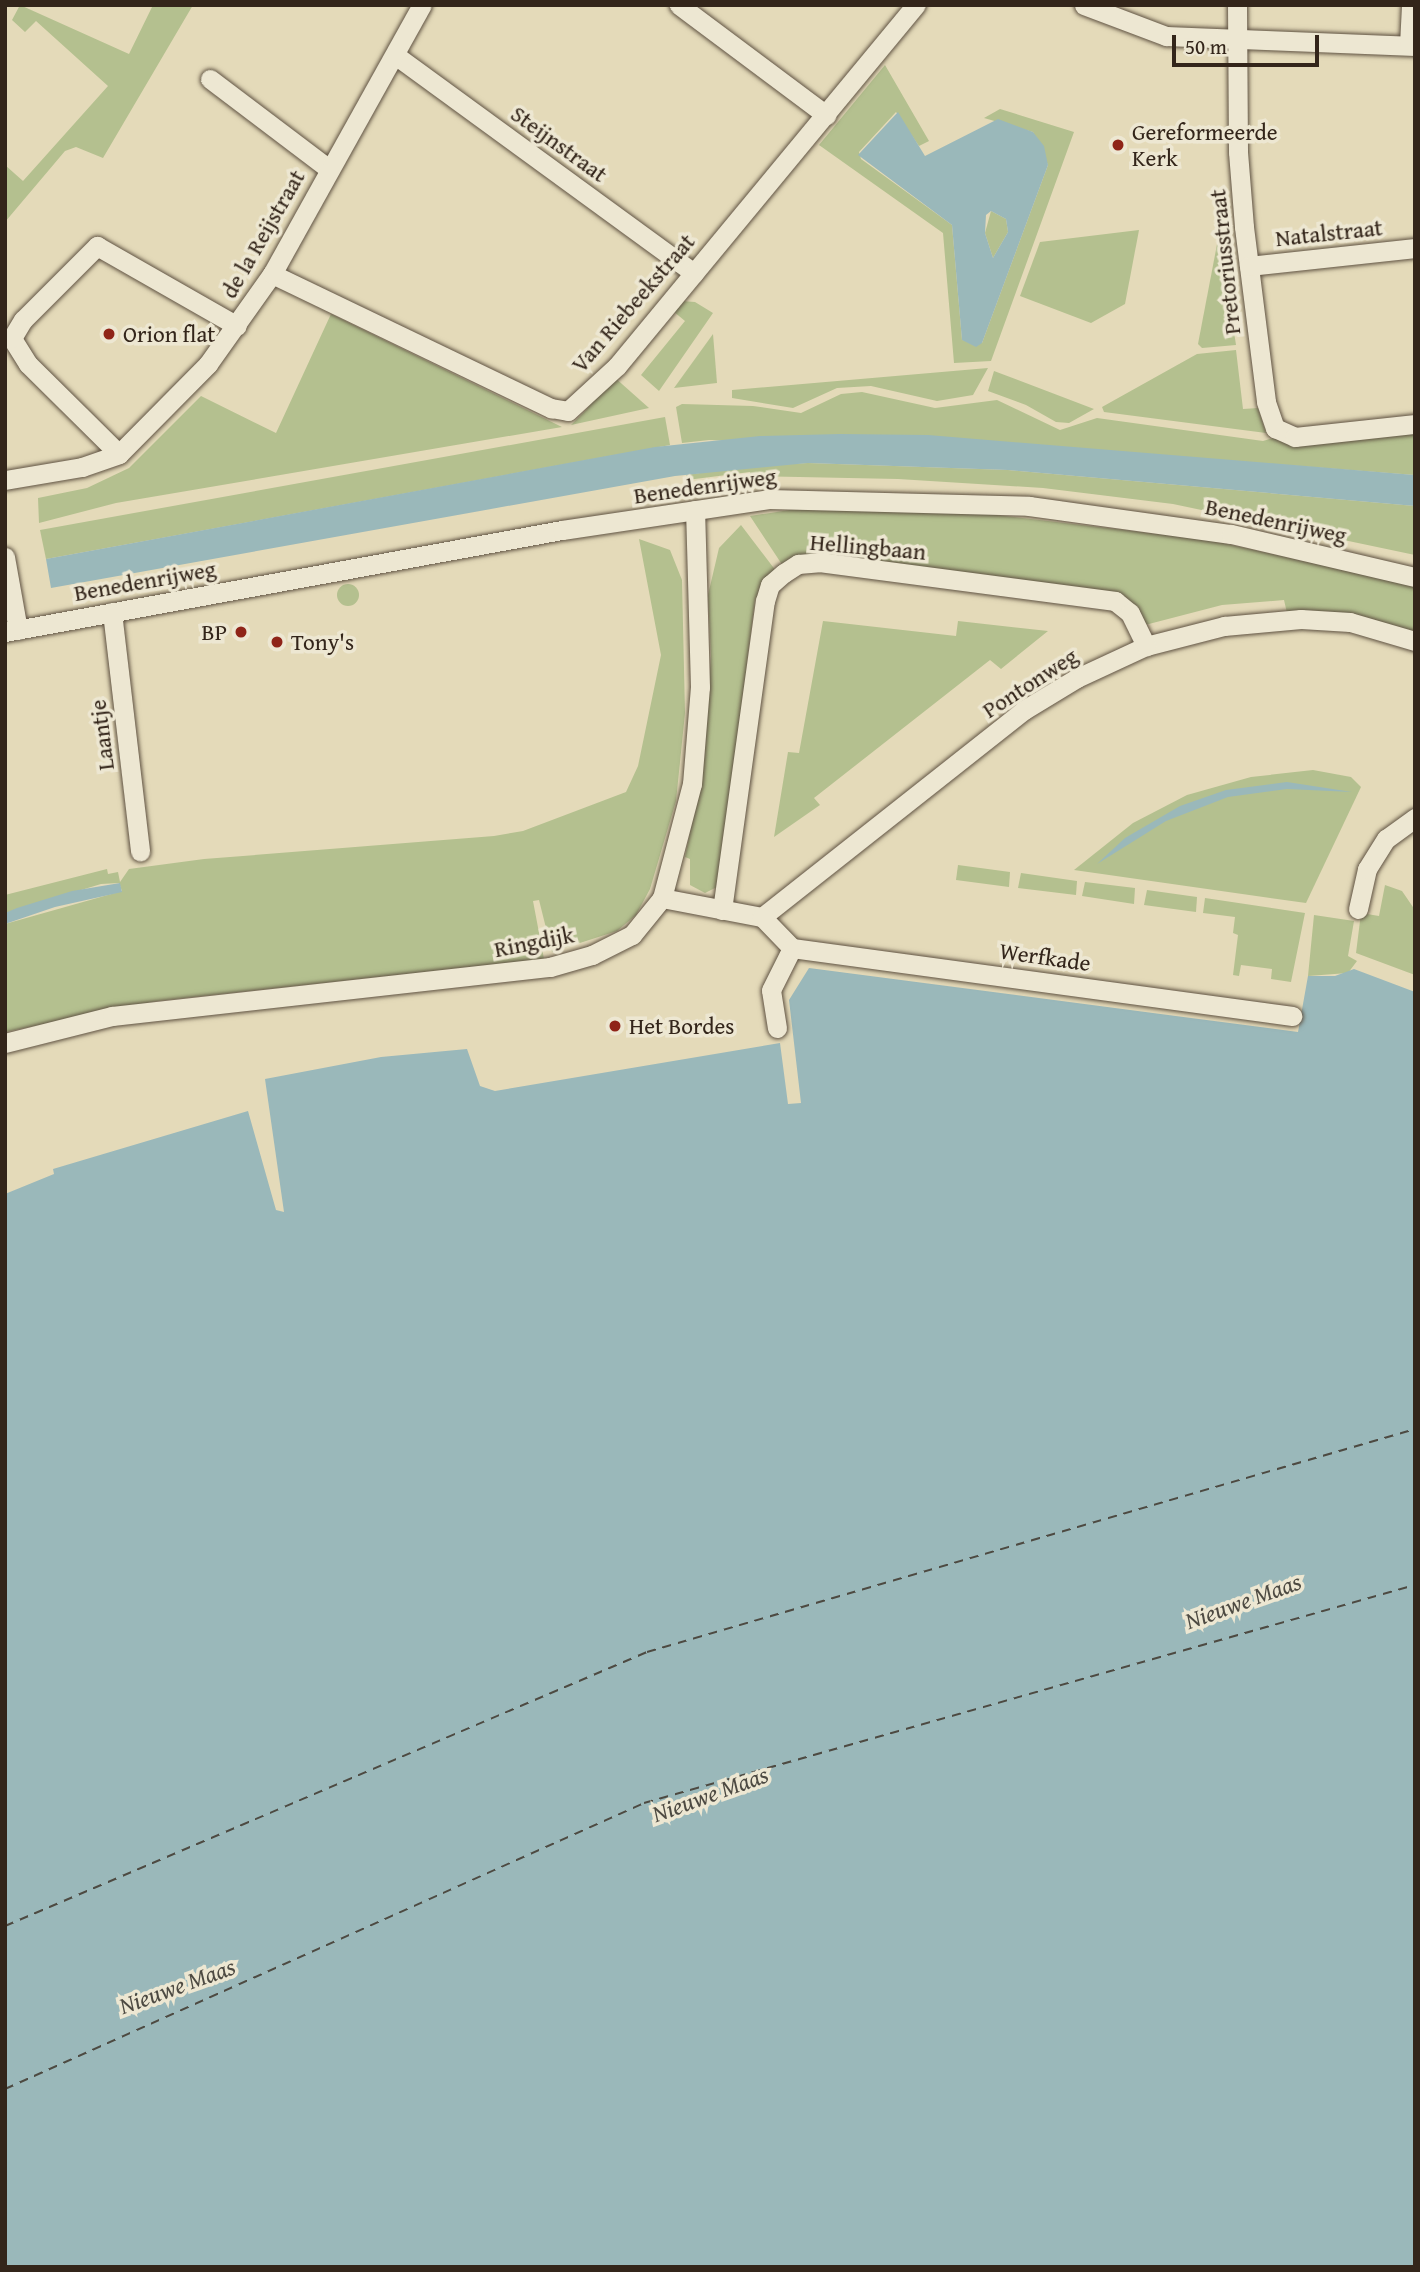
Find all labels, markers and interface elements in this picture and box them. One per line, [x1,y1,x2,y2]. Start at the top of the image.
scale bar [1175,21,1322,65]
text: 50 m [1185,31,1227,62]
street label: Steijnstraat [506,100,612,188]
place label: Gereformeerde Kerk [1132,118,1278,172]
marker: Gereformeerde Kerk [1110,137,1126,153]
street label: de la Reijstraat [215,165,311,303]
street label: Pretoriusstraat [1204,188,1246,336]
street label: Natalstraat [1274,214,1384,252]
street label: Van Riebeekstraat [565,228,701,378]
place label: Orion flat [123,320,215,348]
marker: Orion flat [101,326,117,342]
street label: Benedenrijweg [632,462,778,510]
street label: Benedenrijweg [1203,493,1349,549]
street label: Hellingbaan [809,528,927,566]
street label: Benedenrijweg [72,555,218,607]
place label: BP [202,618,227,646]
marker: BP [233,624,249,640]
place label: Tony's [291,628,354,656]
marker: Tony's [269,634,285,650]
street label: Pontonweg [977,642,1083,724]
street label: Laantje [84,698,120,772]
street label: Ringdijk [492,921,576,963]
street label: Werfkade [998,937,1092,977]
place label: Het Bordes [629,1012,734,1040]
marker: Het Bordes [607,1018,623,1034]
water label: Nieuwe Maas [1181,1567,1305,1635]
water label: Nieuwe Maas [648,1760,772,1828]
water label: Nieuwe Maas [115,1952,239,2020]

